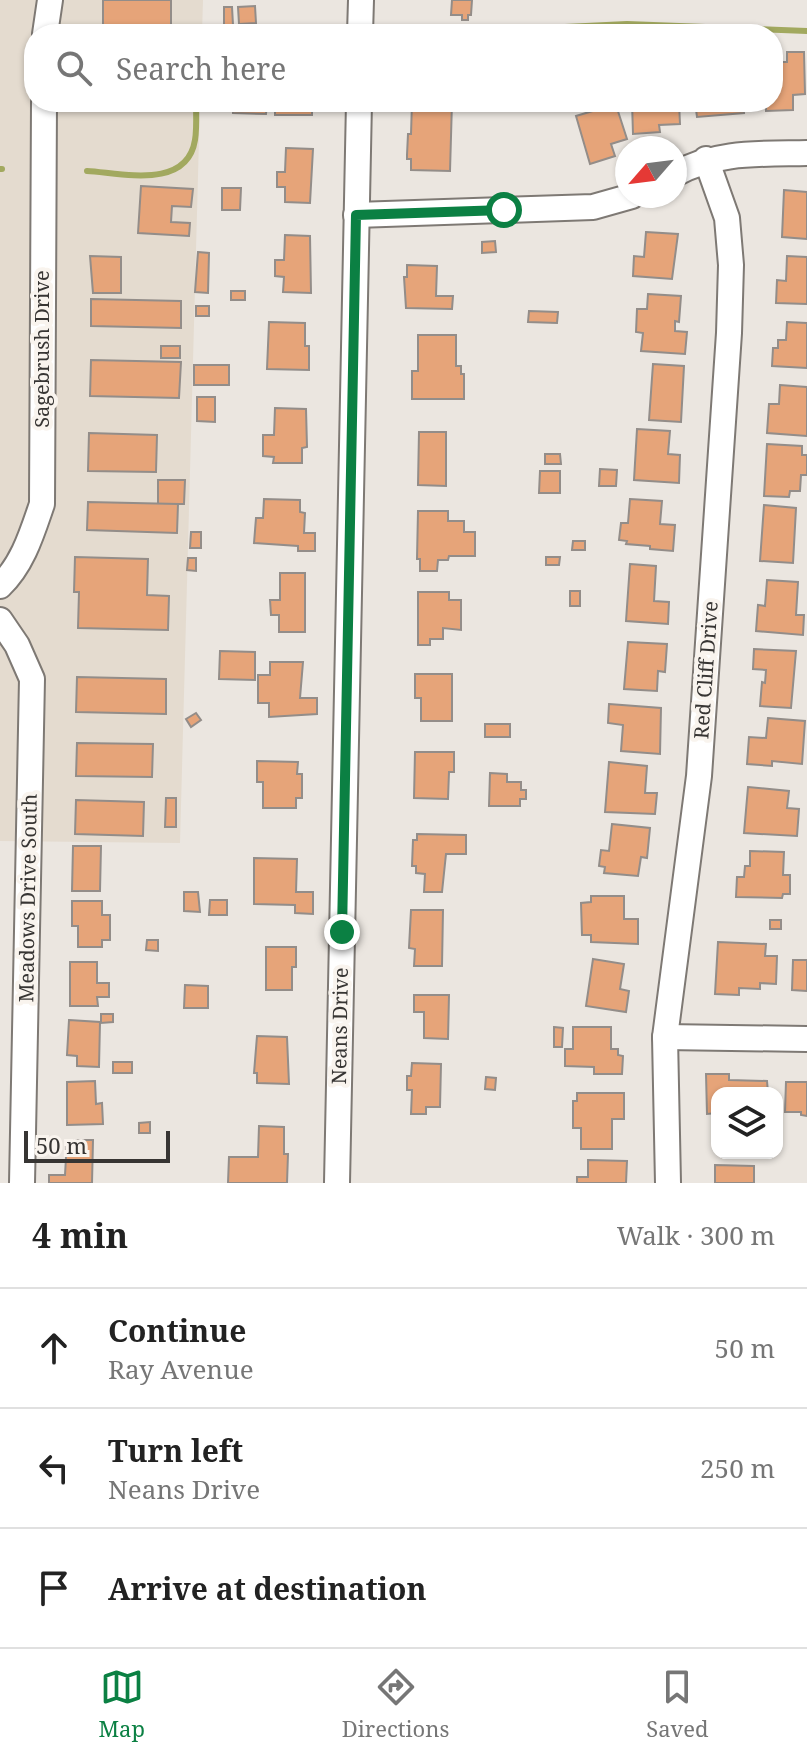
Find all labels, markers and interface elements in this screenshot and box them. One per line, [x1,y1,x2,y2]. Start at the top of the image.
search box [24,24,783,112]
icon: search [52,46,96,90]
text: Search here [116,48,286,89]
north arrow [615,136,687,208]
route start [486,192,522,228]
street label: Sagebrush Drive [28,270,55,428]
street label: Red Cliff Drive [687,600,724,740]
street label: Meadows Drive South [12,793,43,1003]
route end [324,914,360,950]
street label: Neans Drive [325,967,354,1085]
map controls [711,1087,783,1159]
button: layers [711,1087,783,1159]
scale bar [24,1127,170,1163]
text: 50 m [36,1130,87,1160]
text: 4 min [32,1212,128,1258]
text: Walk · 300 m [617,1217,775,1253]
text: Continue [108,1310,246,1351]
icon: ahead [32,1326,76,1370]
text: 50 m [715,1330,775,1366]
text: Ray Avenue [108,1351,254,1387]
text: Turn left [108,1430,243,1471]
icon: left [32,1446,76,1490]
text: 250 m [700,1450,775,1486]
text: Neans Drive [108,1471,260,1507]
icon: arrive [32,1566,76,1610]
text: Arrive at destination [108,1568,427,1609]
tab: Map [98,1665,145,1743]
tab: Directions [342,1665,449,1743]
tab: Saved [646,1665,709,1743]

